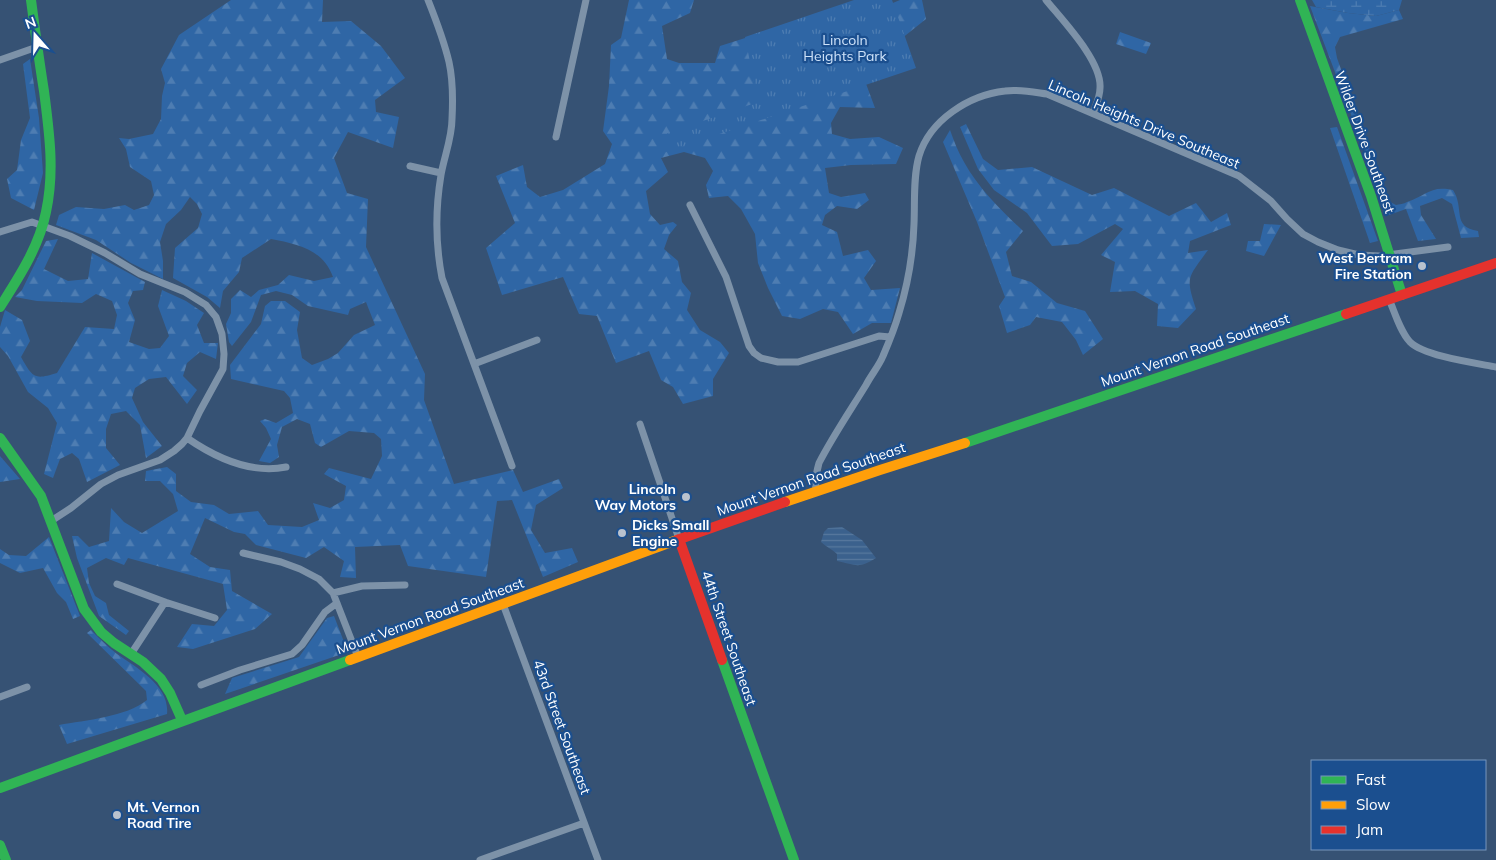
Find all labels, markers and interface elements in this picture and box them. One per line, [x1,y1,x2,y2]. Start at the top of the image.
north arrow [10,10,60,60]
text: N [23,13,39,33]
park label: Lincoln Heights Park [803,31,887,65]
street label: Wilder Drive Southeast [1331,68,1399,216]
street label: Lincoln Heights Drive Southeast [1046,75,1242,173]
place label: West Bertram Fire Station [1318,249,1412,283]
marker: West Bertram Fire Station [1416,260,1428,272]
street label: Mount Vernon Road Southeast [1098,309,1292,391]
street label: Mount Vernon Road Southeast [714,438,908,520]
place label: Lincoln Way Motors [595,480,676,514]
marker: Lincoln Way Motors [680,491,692,503]
place label: Dicks Small Engine [632,516,709,550]
marker: Dicks Small Engine [616,527,628,539]
street label: 44th Street Southeast [697,568,761,708]
street label: Mount Vernon Road Southeast [334,574,526,658]
street label: 43rd Street Southeast [529,657,595,797]
legend [1311,760,1486,850]
text: Fast [1356,770,1386,789]
text: Slow [1356,795,1390,814]
place label: Mt. Vernon Road Tire [127,798,200,832]
marker: Mt. Vernon Road Tire [111,809,123,821]
text: Jam [1356,820,1383,839]

